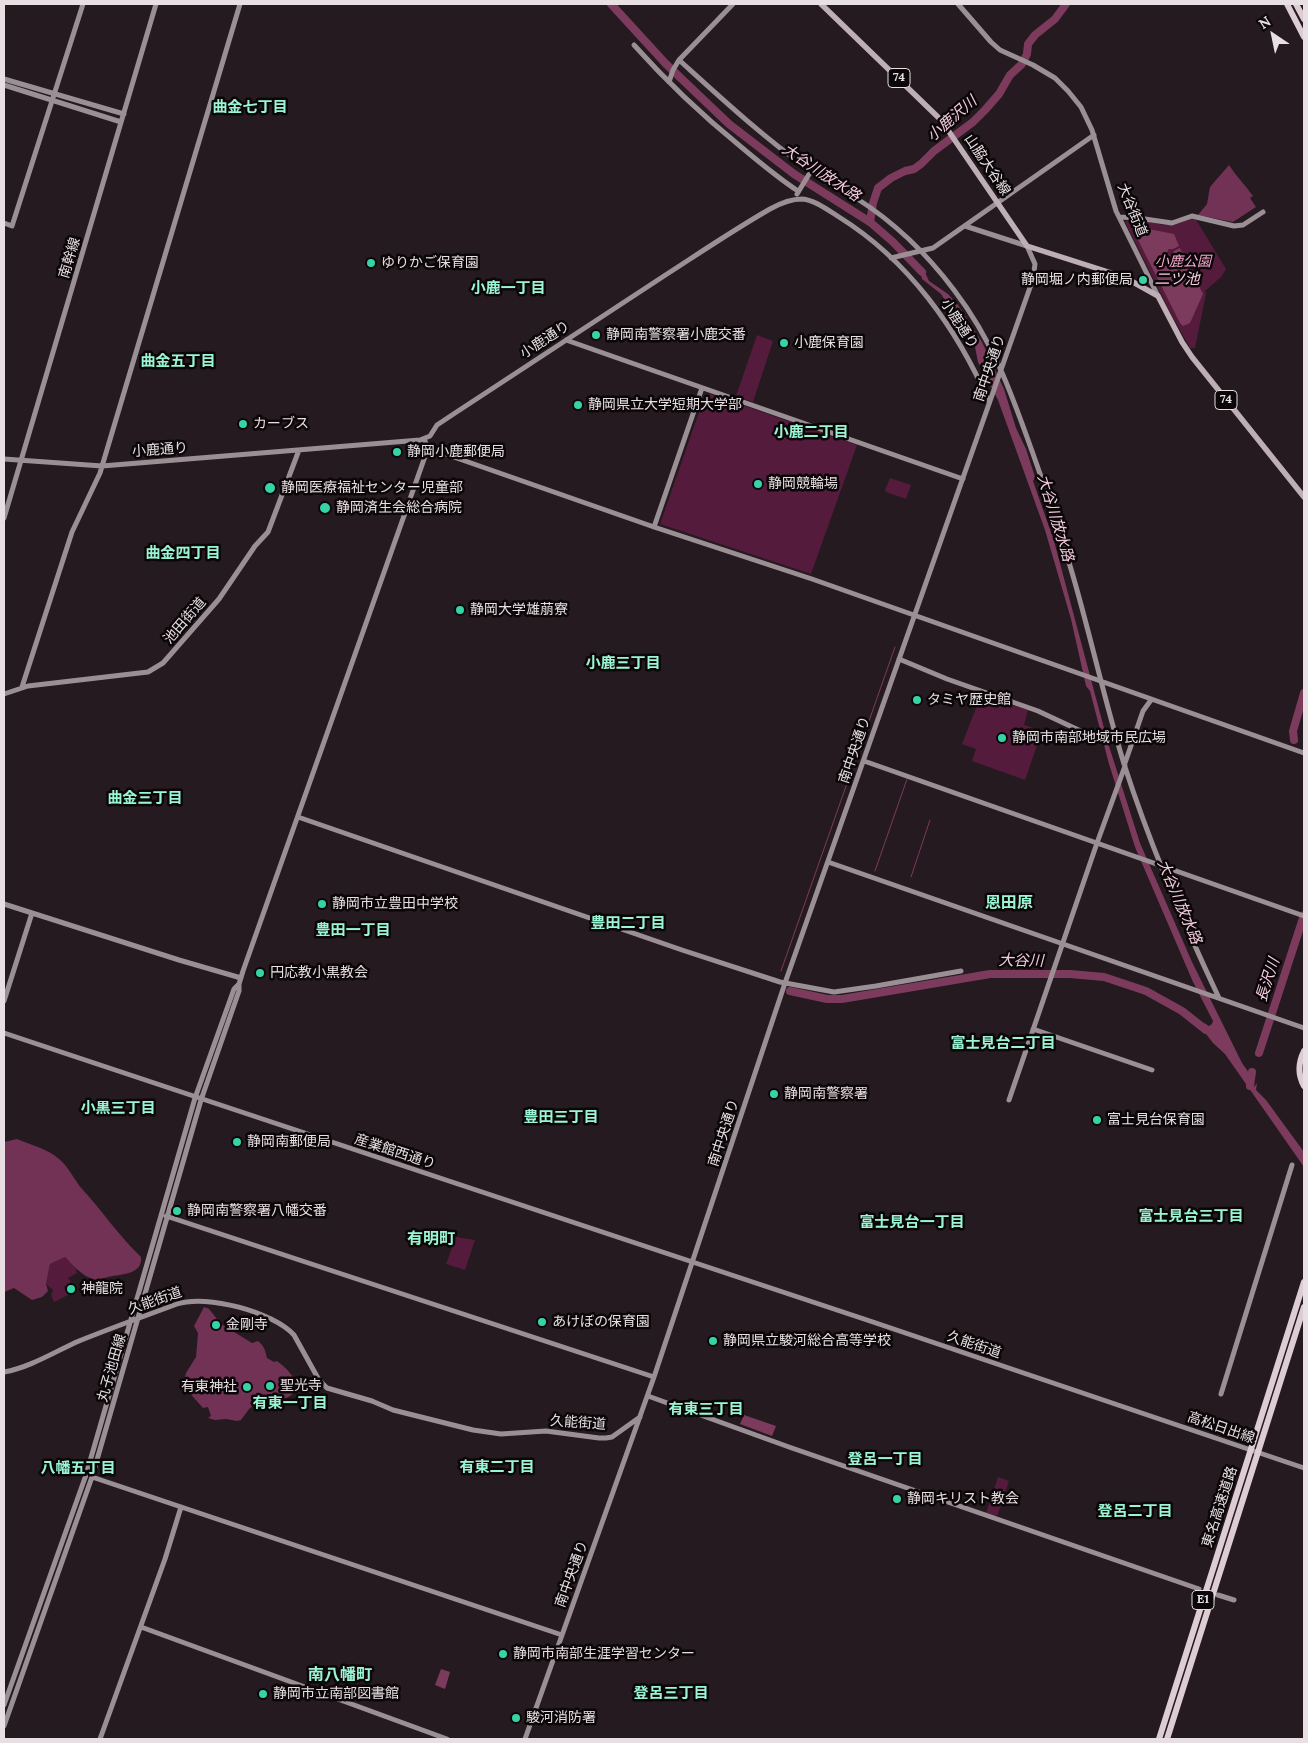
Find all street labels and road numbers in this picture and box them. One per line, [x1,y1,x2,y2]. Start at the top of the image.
road number: 74 [888,68,910,88]
street label: 山脇大谷線 [960,131,1014,199]
street label: 大谷街道 [1114,181,1150,239]
street label: 南幹線 [56,235,84,281]
street label: 小鹿通り [937,296,981,352]
street label: 小鹿通り [517,318,573,362]
street label: 南中央通り [971,332,1009,404]
road number: 74 [1215,390,1237,410]
street label: 小鹿通り [131,440,189,460]
street label: 池田街道 [160,594,210,648]
street label: 南中央通り [836,714,874,786]
street label: 南中央通り [705,1097,743,1169]
street label: 産業館西通り [352,1131,438,1173]
street label: 久能街道 [126,1284,184,1318]
street label: 久能街道 [945,1328,1003,1362]
street label: 丸子池田線 [94,1332,130,1404]
street label: 高松日出線 [1185,1409,1257,1447]
street label: 久能街道 [549,1413,607,1433]
street label: 東名高速道路 [1199,1464,1241,1550]
street label: 南中央通り [552,1538,592,1610]
road number: E1 [1192,1590,1214,1610]

